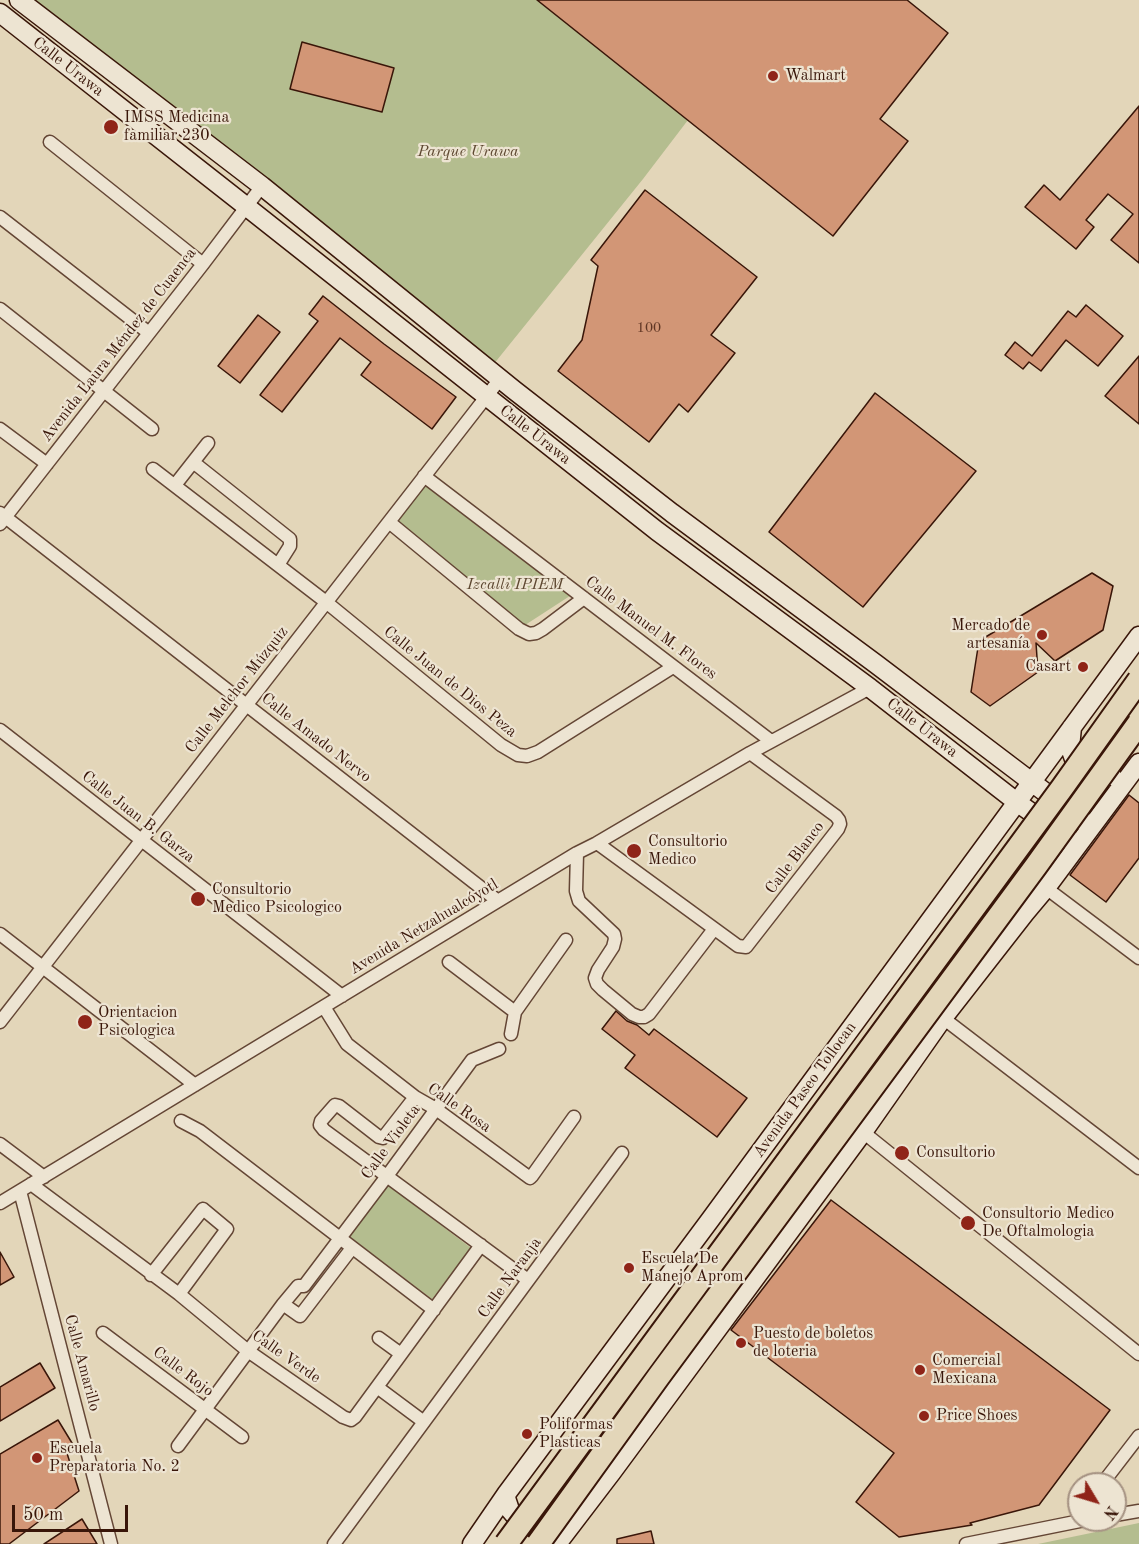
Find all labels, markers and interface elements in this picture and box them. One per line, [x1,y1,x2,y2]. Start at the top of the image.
street label: Calle Urawa [28,33,108,101]
place label: Walmart [785,66,846,86]
marker: Walmart [766,69,780,83]
place label: IMSS Medicina familiar 230 [124,108,229,146]
marker: IMSS Medicina familiar 230 [102,118,120,136]
park label: Parque Urawa [417,142,519,162]
street label: Avenida Laura Méndez de Cuaenca [37,244,201,446]
house number: 100 [637,320,661,336]
street label: Calle Urawa [495,401,575,469]
street label: Calle Manuel M. Flores [581,572,721,684]
park label: Izcalli IPIEM [467,575,563,595]
place label: Mercado de artesanía [951,616,1030,654]
street label: Calle Juan de Dios Peza [379,622,521,742]
street label: Calle Melchor Múzquiz [181,623,293,757]
marker: Mercado de artesanía [1035,628,1049,642]
place label: Casart [1025,657,1071,677]
marker: Casart [1076,660,1090,674]
street label: Calle Amado Nervo [257,689,375,787]
street label: Calle Urawa [882,694,962,762]
street label: Calle Juan B. Garza [78,767,198,867]
street label: Calle Blanco [761,818,829,898]
place label: Consultorio Medico [648,832,727,870]
marker: Consultorio Medico [625,842,643,860]
street label: Avenida Netzahualcóyotl [346,875,502,979]
place label: Consultorio Medico Psicologico [212,880,342,918]
marker: Consultorio Medico Psicologico [189,890,207,908]
place label: Orientacion Psicologica [98,1003,177,1041]
marker: Orientacion Psicologica [76,1013,94,1031]
street label: Avenida Paseo Tollocan [749,1018,861,1162]
street label: Calle Rosa [423,1079,495,1137]
street label: Calle Violeta [357,1101,425,1183]
place label: Consultorio [916,1143,995,1163]
marker: Consultorio [893,1144,911,1162]
place label: Consultorio Medico De Oftalmologia [982,1204,1114,1242]
marker: Consultorio Medico De Oftalmologia [959,1214,977,1232]
street label: Calle Naranja [474,1234,546,1322]
place label: Escuela De Manejo Aprom [641,1249,744,1287]
marker: Escuela De Manejo Aprom [622,1261,636,1275]
street label: Calle Amarillo [60,1313,104,1413]
place label: Puesto de boletos de loteria [753,1324,873,1362]
street label: Calle Verde [248,1326,324,1388]
marker: Puesto de boletos de loteria [734,1336,748,1350]
street label: Calle Rojo [149,1343,217,1401]
place label: Comercial Mexicana [932,1351,1001,1389]
marker: Comercial Mexicana [913,1363,927,1377]
place label: Price Shoes [936,1406,1017,1426]
marker: Price Shoes [917,1409,931,1423]
place label: Poliformas Plasticas [539,1415,613,1453]
marker: Poliformas Plasticas [520,1427,534,1441]
place label: Escuela Preparatoria No. 2 [49,1439,180,1477]
marker: Escuela Preparatoria No. 2 [30,1451,44,1465]
north arrow [1067,1472,1127,1532]
scale bar [15,1493,130,1531]
text: N [1100,1502,1120,1522]
text: 50 m [23,1506,63,1524]

